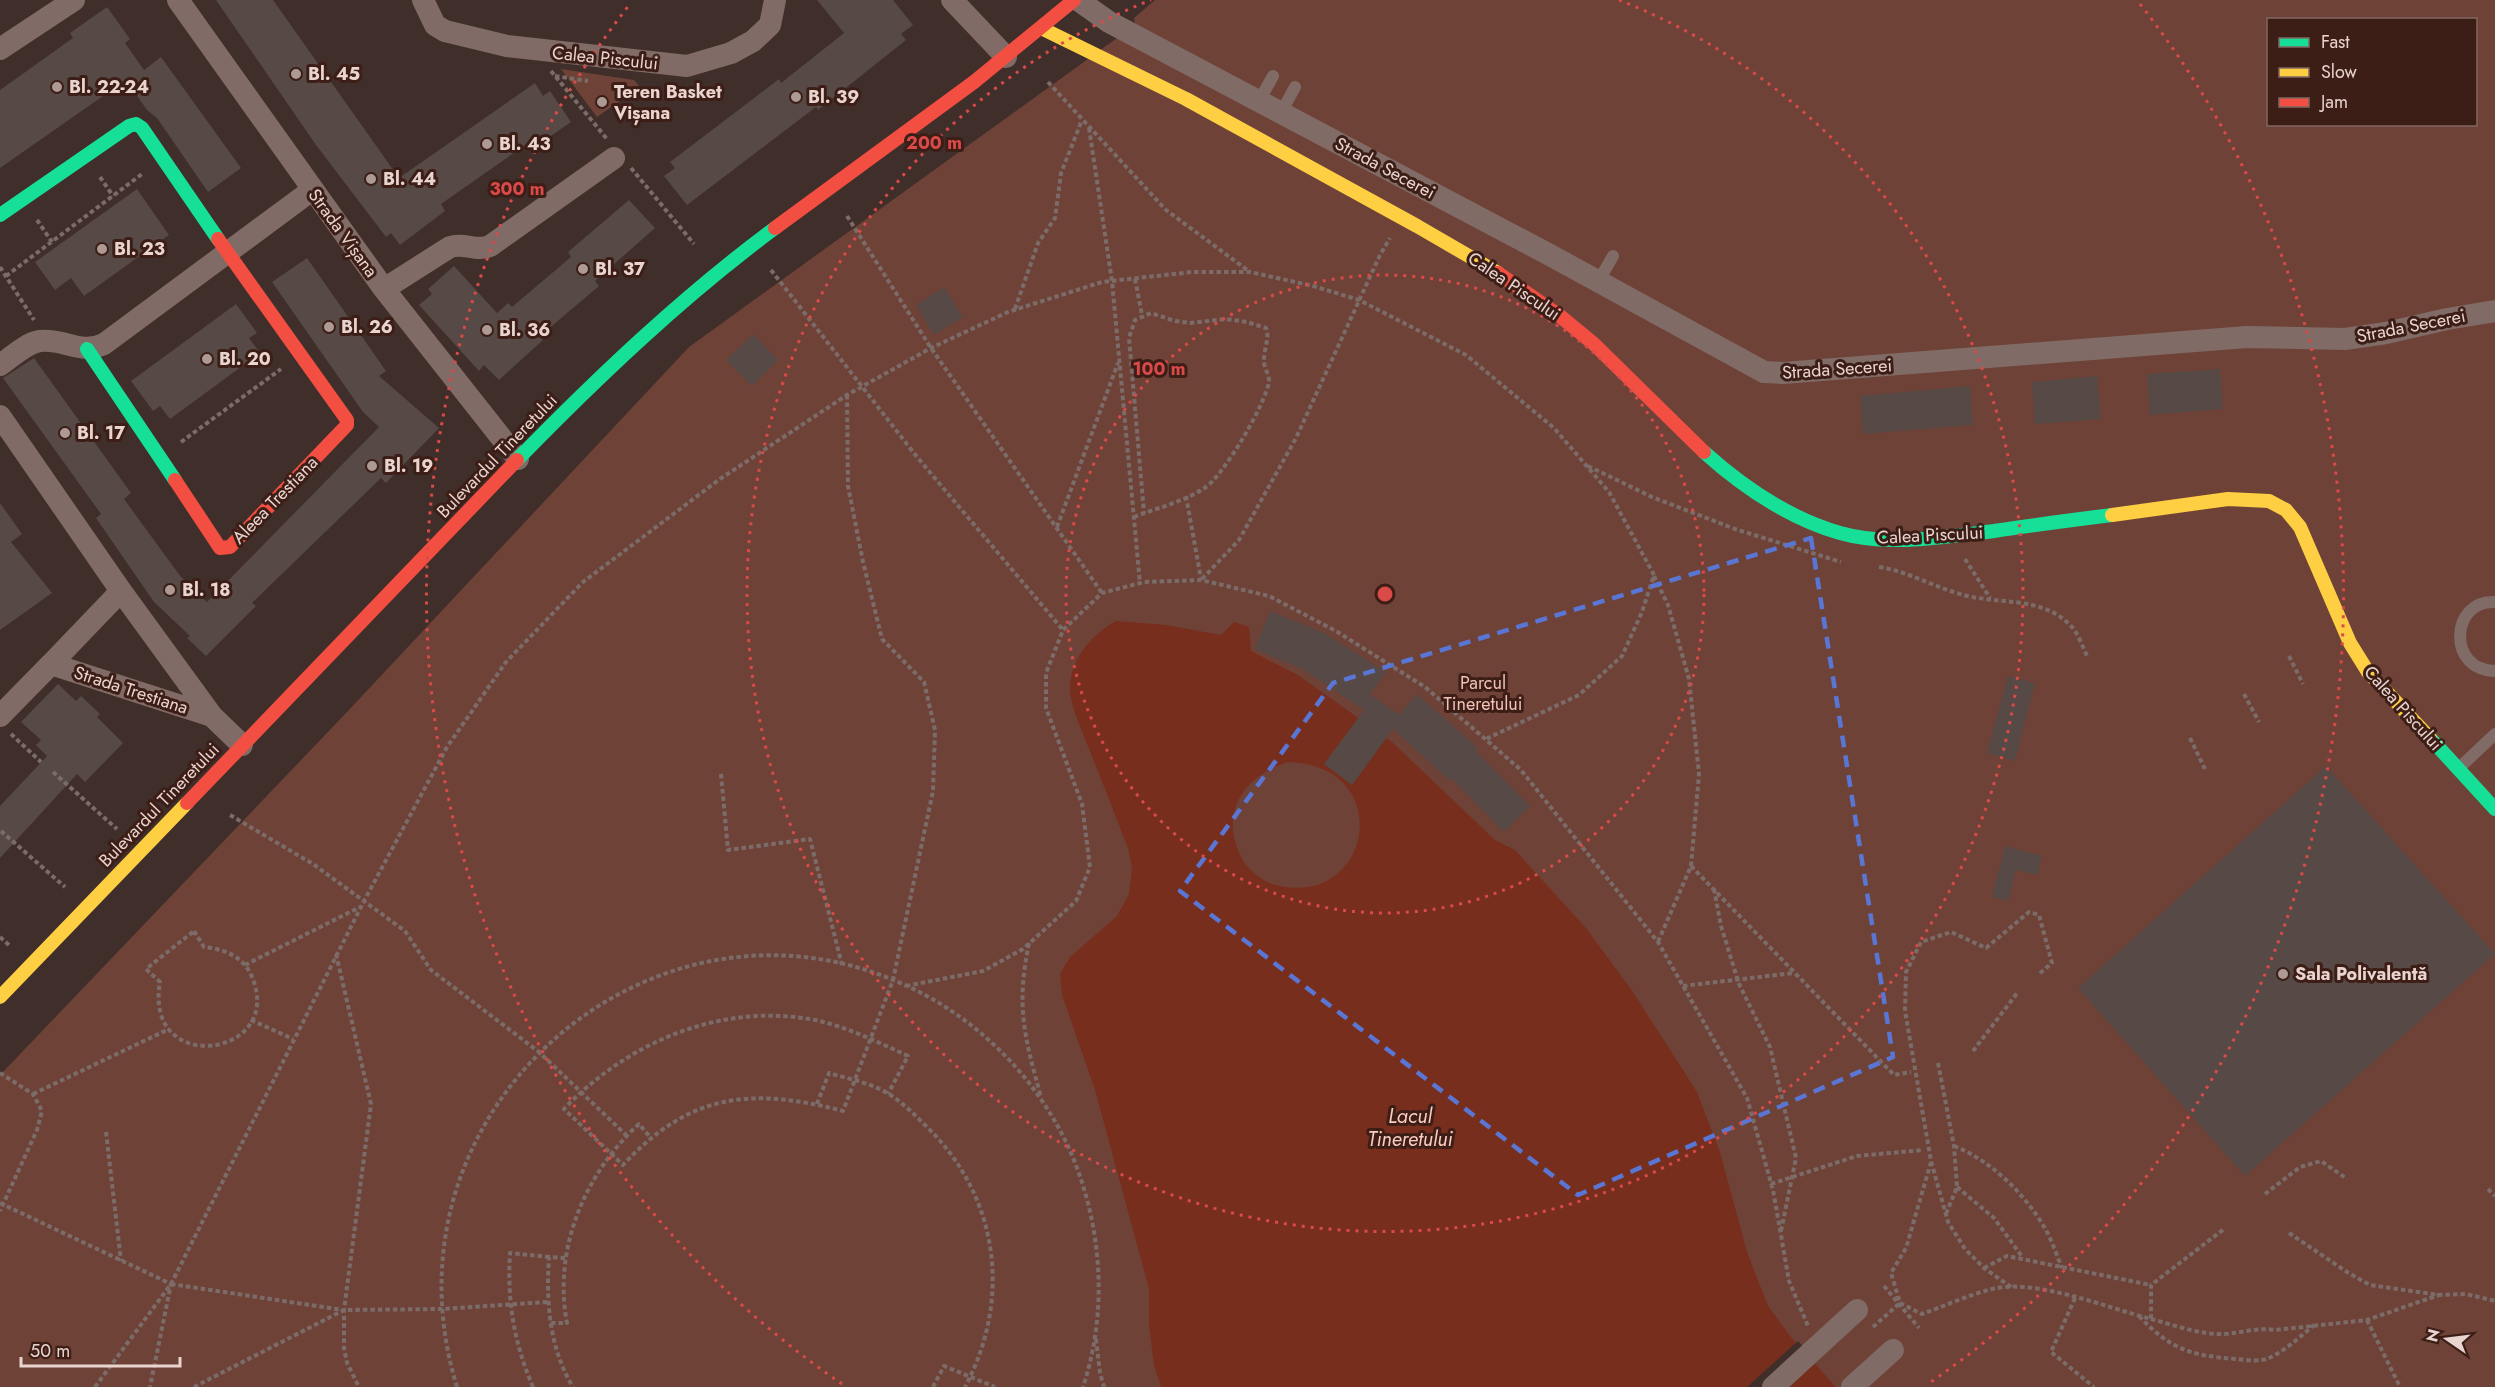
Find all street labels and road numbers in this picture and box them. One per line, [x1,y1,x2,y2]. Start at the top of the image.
street label: Calea Piscului [551,40,659,76]
street label: Strada Secerei [1330,131,1440,205]
street label: Strada Vișana [302,183,384,283]
street label: Calea Piscului [1463,245,1565,327]
street label: Strada Secerei [2354,303,2468,349]
street label: Strada Secerei [1781,352,1893,386]
street label: Bulevardul Tineretului [431,388,563,524]
street label: Aleea Trestiana [226,450,324,550]
street label: Calea Piscului [1876,519,1984,551]
street label: Strada Trestiana [71,659,191,721]
street label: Calea Piscului [2358,660,2448,756]
street label: Bulevardul Tineretului [93,737,225,873]

